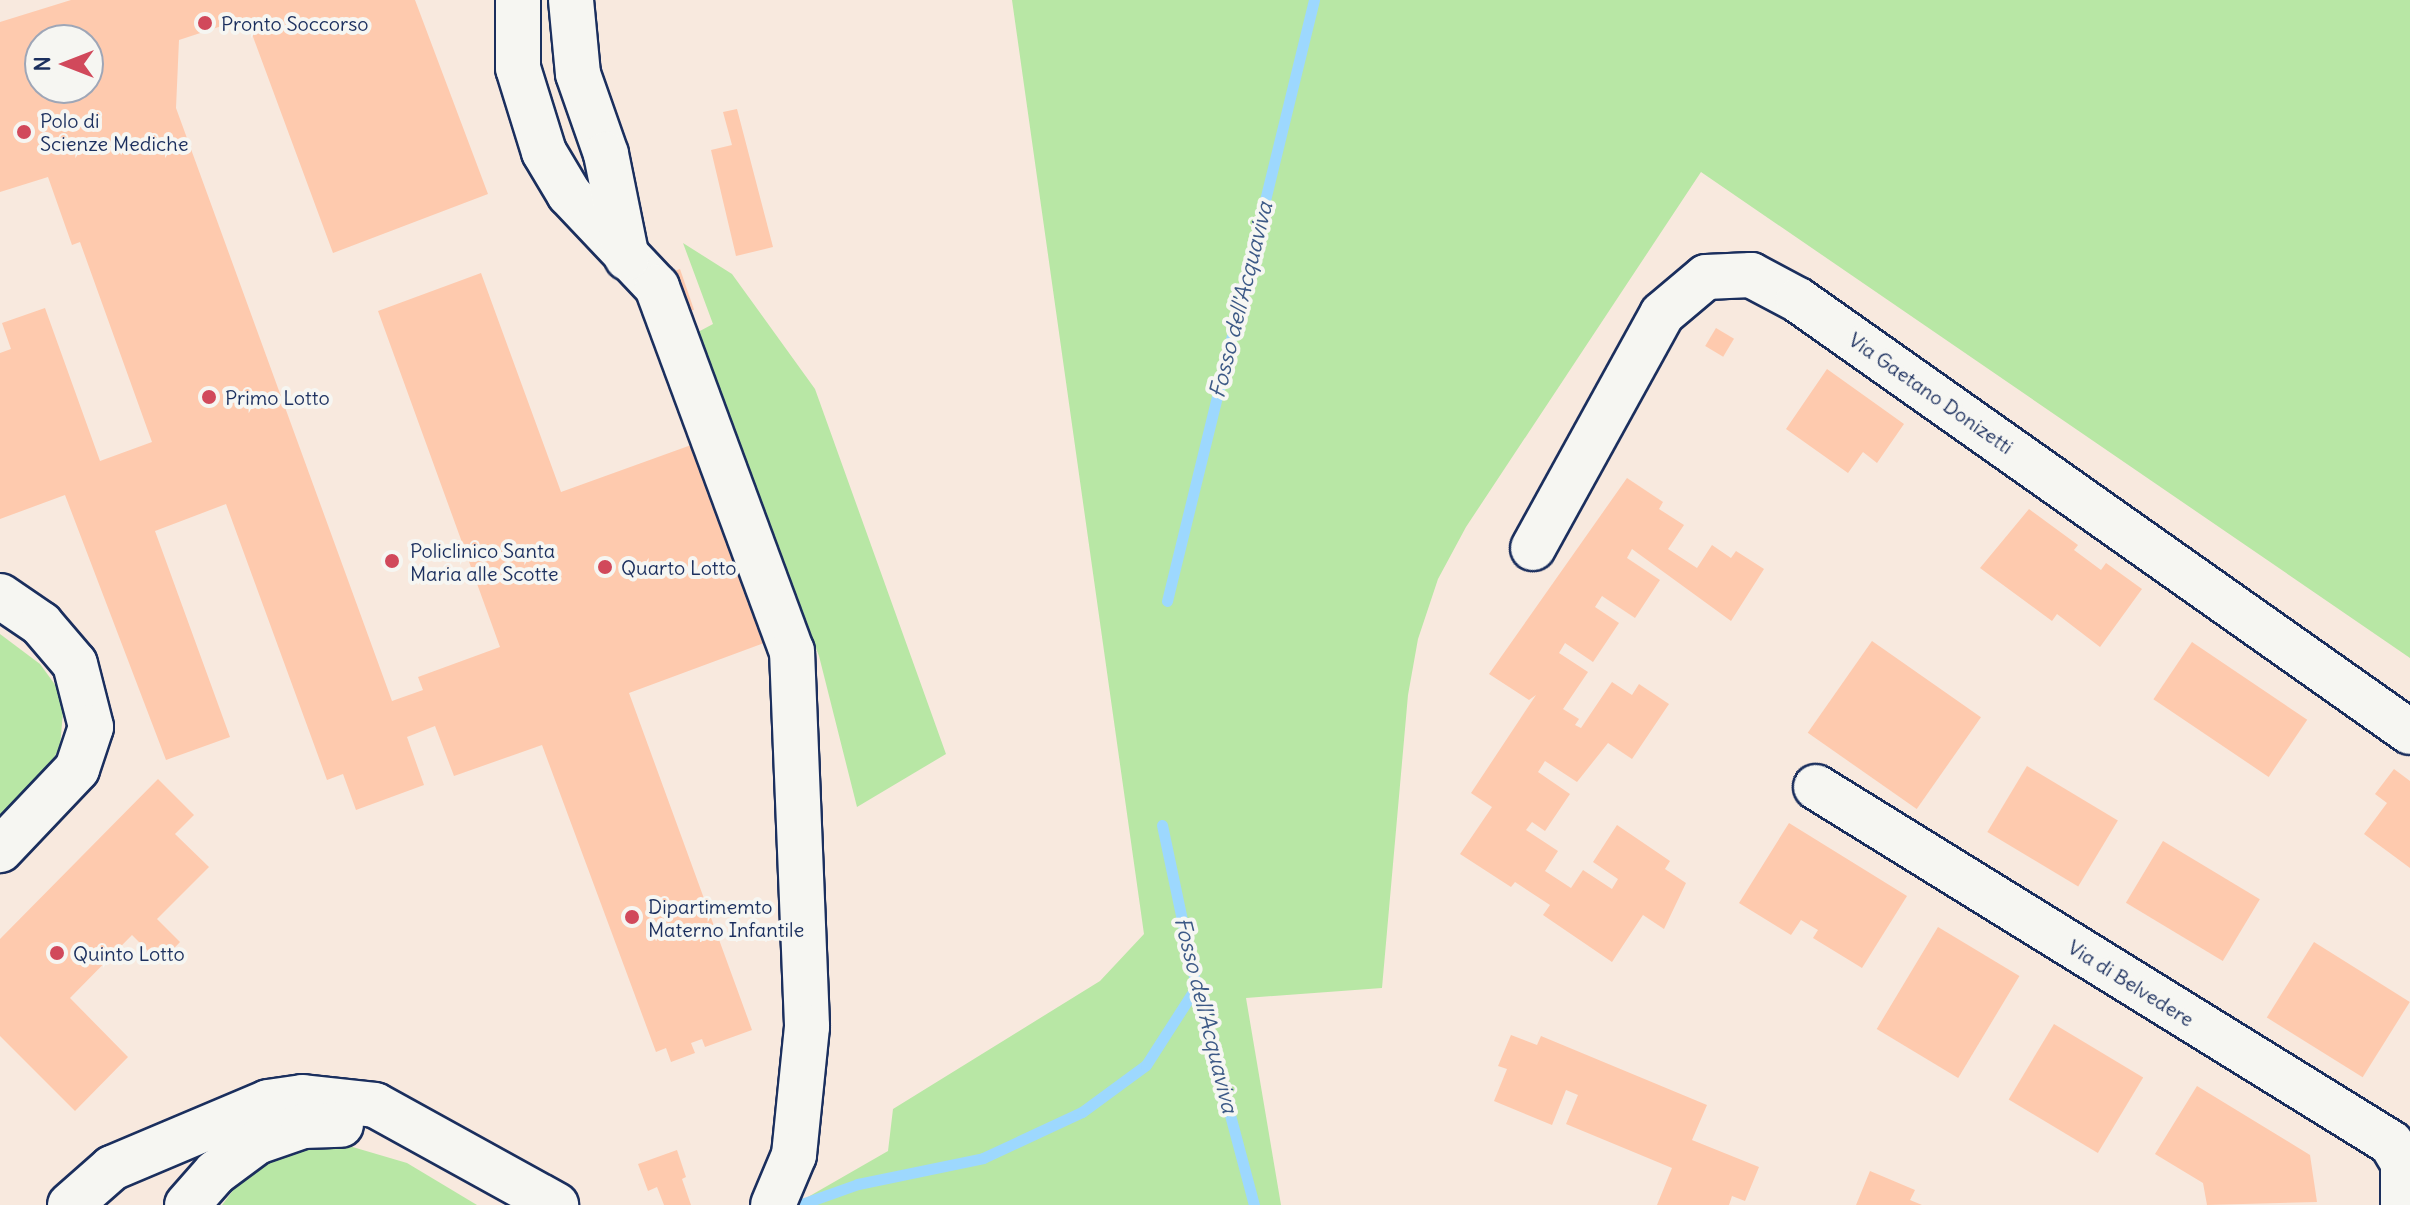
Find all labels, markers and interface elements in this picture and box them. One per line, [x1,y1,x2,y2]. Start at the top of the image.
place label: Pronto Soccorso [221,11,368,35]
marker: Pronto Soccorso [196,14,214,32]
north arrow [24,24,104,104]
text: N [28,56,56,72]
place label: Polo di Scienze Mediche [40,108,188,155]
marker: Polo di Scienze Mediche [15,123,33,141]
water label: Fosso dell'Acquaviva [1204,199,1278,401]
street label: Via Gaetano Donizetti [1844,327,2018,459]
place label: Primo Lotto [225,385,330,409]
marker: Primo Lotto [200,388,218,406]
place label: Policlinico Santa Maria alle Scotte [410,538,558,585]
marker: Policlinico Santa Maria alle Scotte [381,550,403,572]
place label: Quarto Lotto [621,555,736,579]
marker: Quarto Lotto [596,558,614,576]
place label: Dipartimemto Materno Infantile [648,894,804,941]
marker: Dipartimemto Materno Infantile [623,908,641,926]
water label: Fosso dell'Acquaviva [1169,914,1243,1116]
street label: Via di Belvedere [2064,935,2198,1031]
place label: Quinto Lotto [73,941,185,965]
marker: Quinto Lotto [48,944,66,962]

